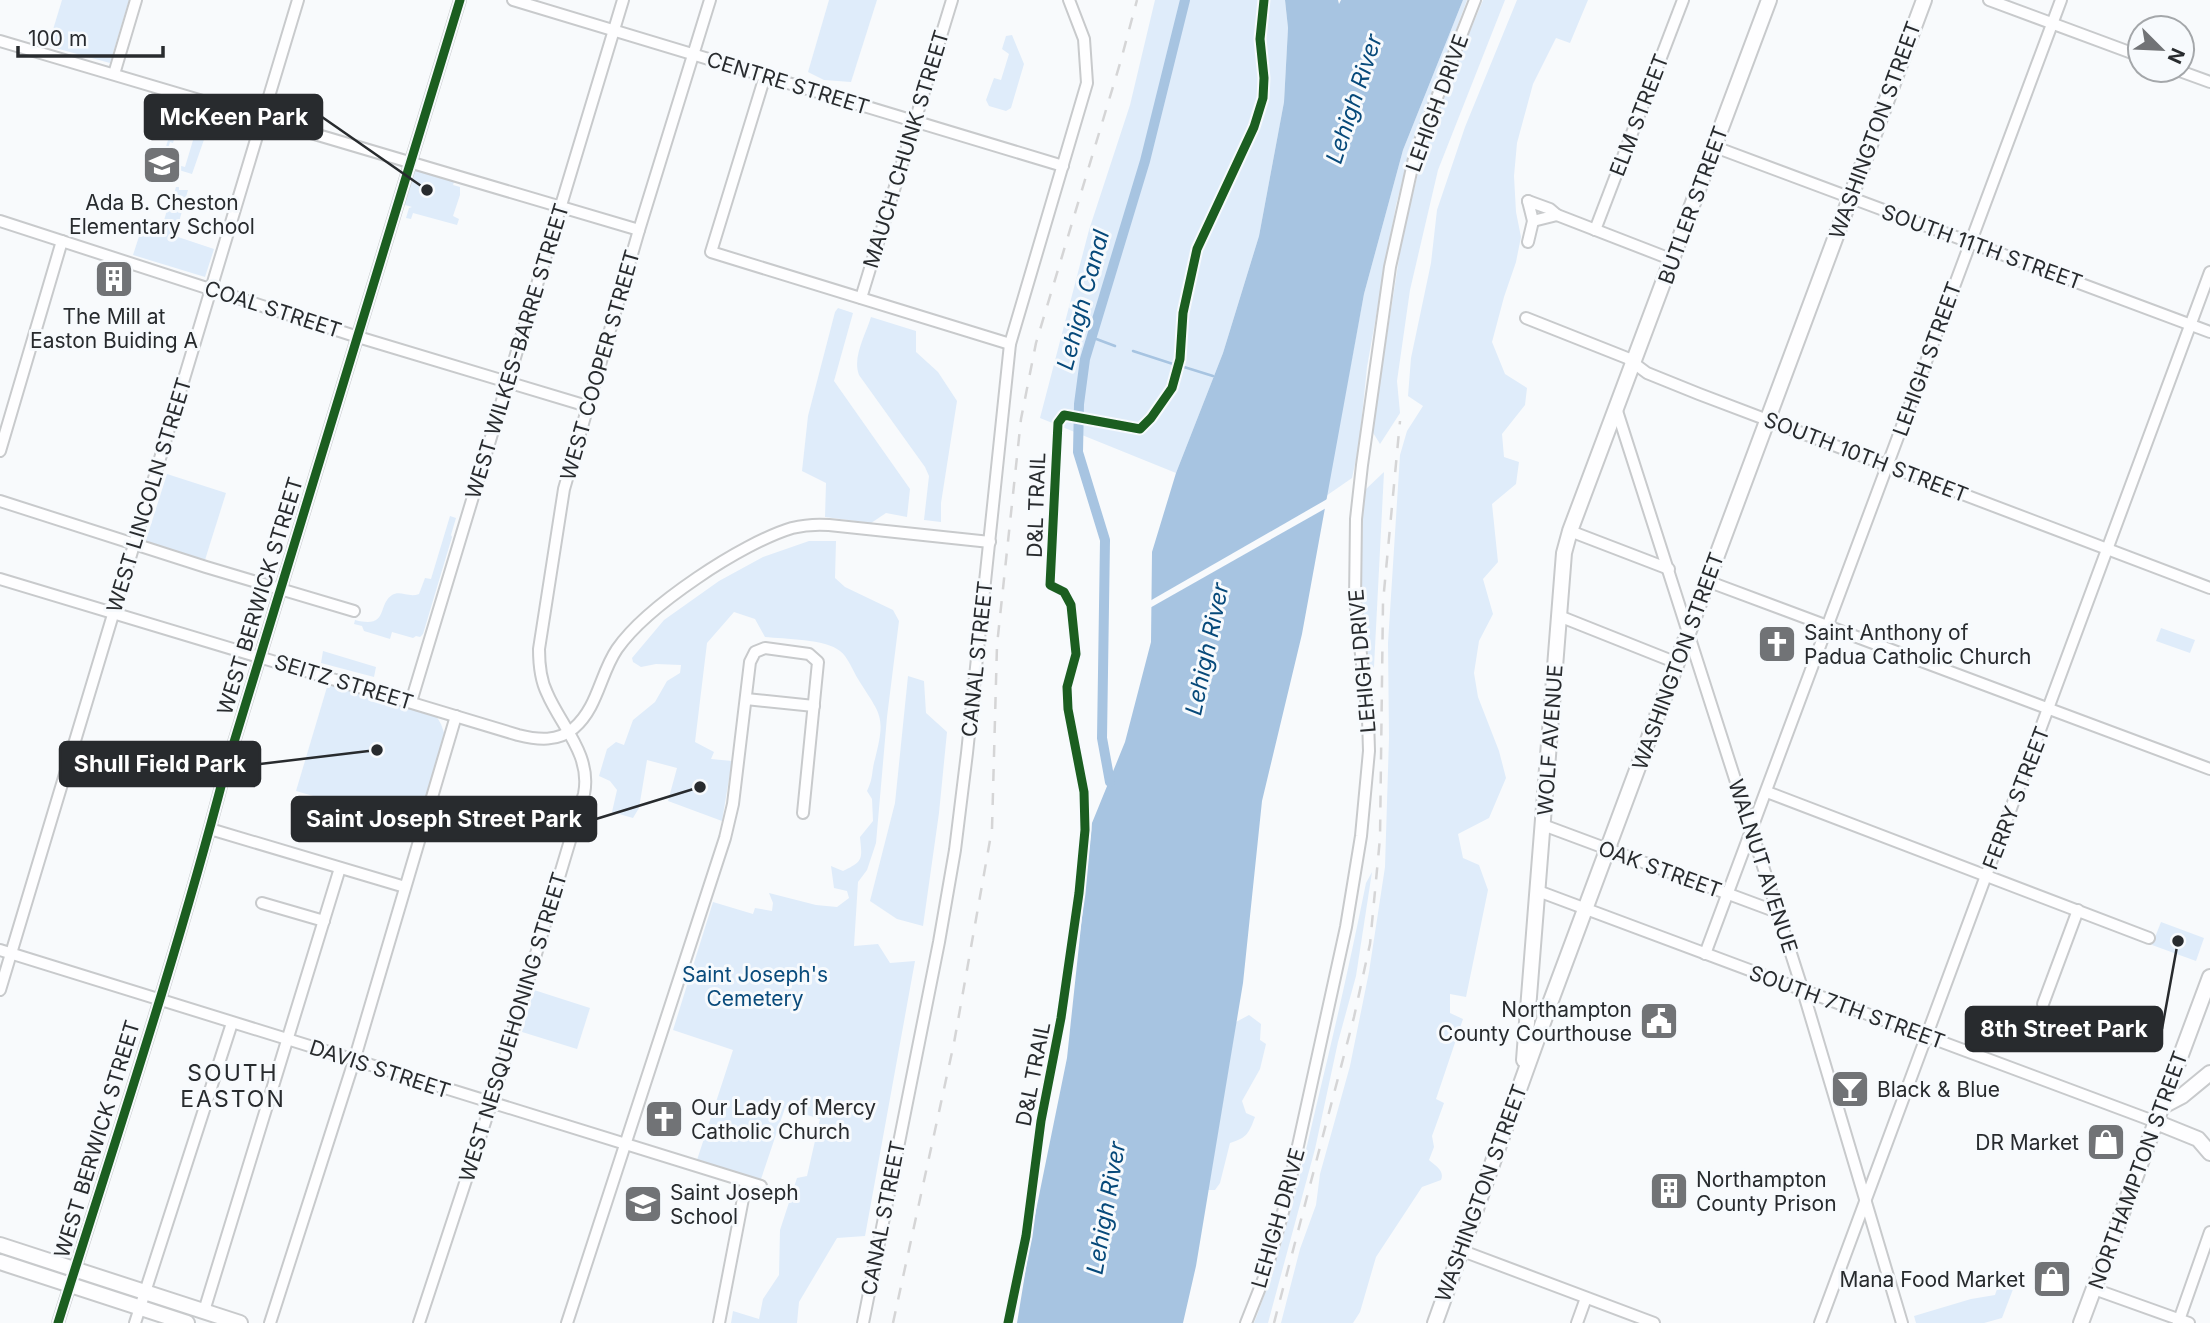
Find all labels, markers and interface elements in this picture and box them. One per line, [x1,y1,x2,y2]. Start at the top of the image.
scale bar [18,14,163,58]
north arrow [2126,14,2196,84]
street label: WASHINGTON STREET [1824,18,1926,242]
text: 100 m [28,26,87,51]
street label: MAUCH CHUNK STREET [858,27,954,271]
water label: Lehigh River [1320,30,1388,167]
street label: LEHIGH DRIVE [1401,31,1473,175]
text: N [2163,44,2190,67]
street label: CENTRE STREET [704,46,872,120]
street label: ELM STREET [1604,50,1674,180]
callout: McKeen Park [145,95,322,139]
text: McKeen Park [160,103,309,131]
street label: BUTLER STREET [1653,123,1733,287]
school or university icon: Ada B. Cheston Elementary School [141,144,183,186]
place label: Ada B. Cheston Elementary School [69,190,255,239]
street label: SOUTH 11TH STREET [1878,199,2086,295]
street label: WEST WILKES-BARRE STREET [460,200,574,502]
water label: Lehigh Canal [1051,227,1115,373]
street label: WEST COOPER STREET [555,247,645,483]
building icon: The Mill at Easton Buiding A [93,258,135,300]
street label: COAL STREET [201,275,345,343]
street label: LEHIGH STREET [1888,278,1966,440]
place label: The Mill at Easton Buiding A [30,304,198,353]
street label: WEST LINCOLN STREET [101,375,197,615]
street label: SOUTH 10TH STREET [1760,407,1972,507]
street label: D&L TRAIL [1022,452,1050,558]
street label: WEST BERWICK STREET [212,474,308,718]
street label: WASHINGTON STREET [1627,549,1729,773]
water label: Lehigh River [1179,579,1235,718]
street label: CANAL STREET [956,580,998,738]
street label: LEHIGH DRIVE [1343,588,1381,734]
place label: Saint Anthony of Padua Catholic Church [1804,620,2031,669]
church icon: Saint Anthony of Padua Catholic Church [1756,623,1798,665]
street label: SEITZ STREET [272,649,416,715]
street label: WOLF AVENUE [1532,664,1568,816]
street label: FERRY STREET [1977,723,2055,873]
callout: Shull Field Park [60,742,260,786]
text: Shull Field Park [74,750,247,778]
street label: WALNUT AVENUE [1723,776,1803,956]
callout: Saint Joseph Street Park [292,797,596,841]
text: Saint Joseph Street Park [306,805,583,833]
street label: OAK STREET [1595,835,1725,903]
street label: WEST NESQUEHONING STREET [454,869,572,1185]
street label: SOUTH 7TH STREET [1746,960,1948,1054]
park label: Saint Joseph's Cemetery [682,962,828,1011]
place label: Northampton County Courthouse [1438,997,1632,1046]
public building icon: Northampton County Courthouse [1638,1000,1680,1042]
callout: 8th Street Park [1966,1007,2162,1051]
text: 8th Street Park [1980,1015,2149,1043]
street label: WEST BERWICK STREET [49,1017,145,1261]
street label: D&L TRAIL [1011,1020,1055,1128]
street label: DAVIS STREET [307,1035,453,1103]
street label: NORTHAMPTON STREET [2083,1048,2193,1292]
district label: SOUTH EASTON [180,1059,286,1113]
bar icon: Black & Blue [1829,1068,1871,1110]
place label: Black & Blue [1877,1077,2000,1102]
street label: WASHINGTON STREET [1430,1081,1532,1305]
place label: Our Lady of Mercy Catholic Church [691,1095,876,1144]
church icon: Our Lady of Mercy Catholic Church [643,1098,685,1140]
shop icon: DR Market [2085,1121,2127,1163]
place label: DR Market [1975,1130,2079,1155]
water label: Lehigh River [1081,1138,1132,1277]
street label: CANAL STREET [856,1139,910,1297]
street label: LEHIGH DRIVE [1246,1145,1310,1291]
place label: Northampton County Prison [1696,1167,1837,1216]
building icon: Northampton County Prison [1648,1170,1690,1212]
place label: Saint Joseph School [670,1180,799,1229]
school or university icon: Saint Joseph School [622,1183,664,1225]
shop icon: Mana Food Market [2031,1258,2073,1300]
place label: Mana Food Market [1839,1267,2025,1292]

